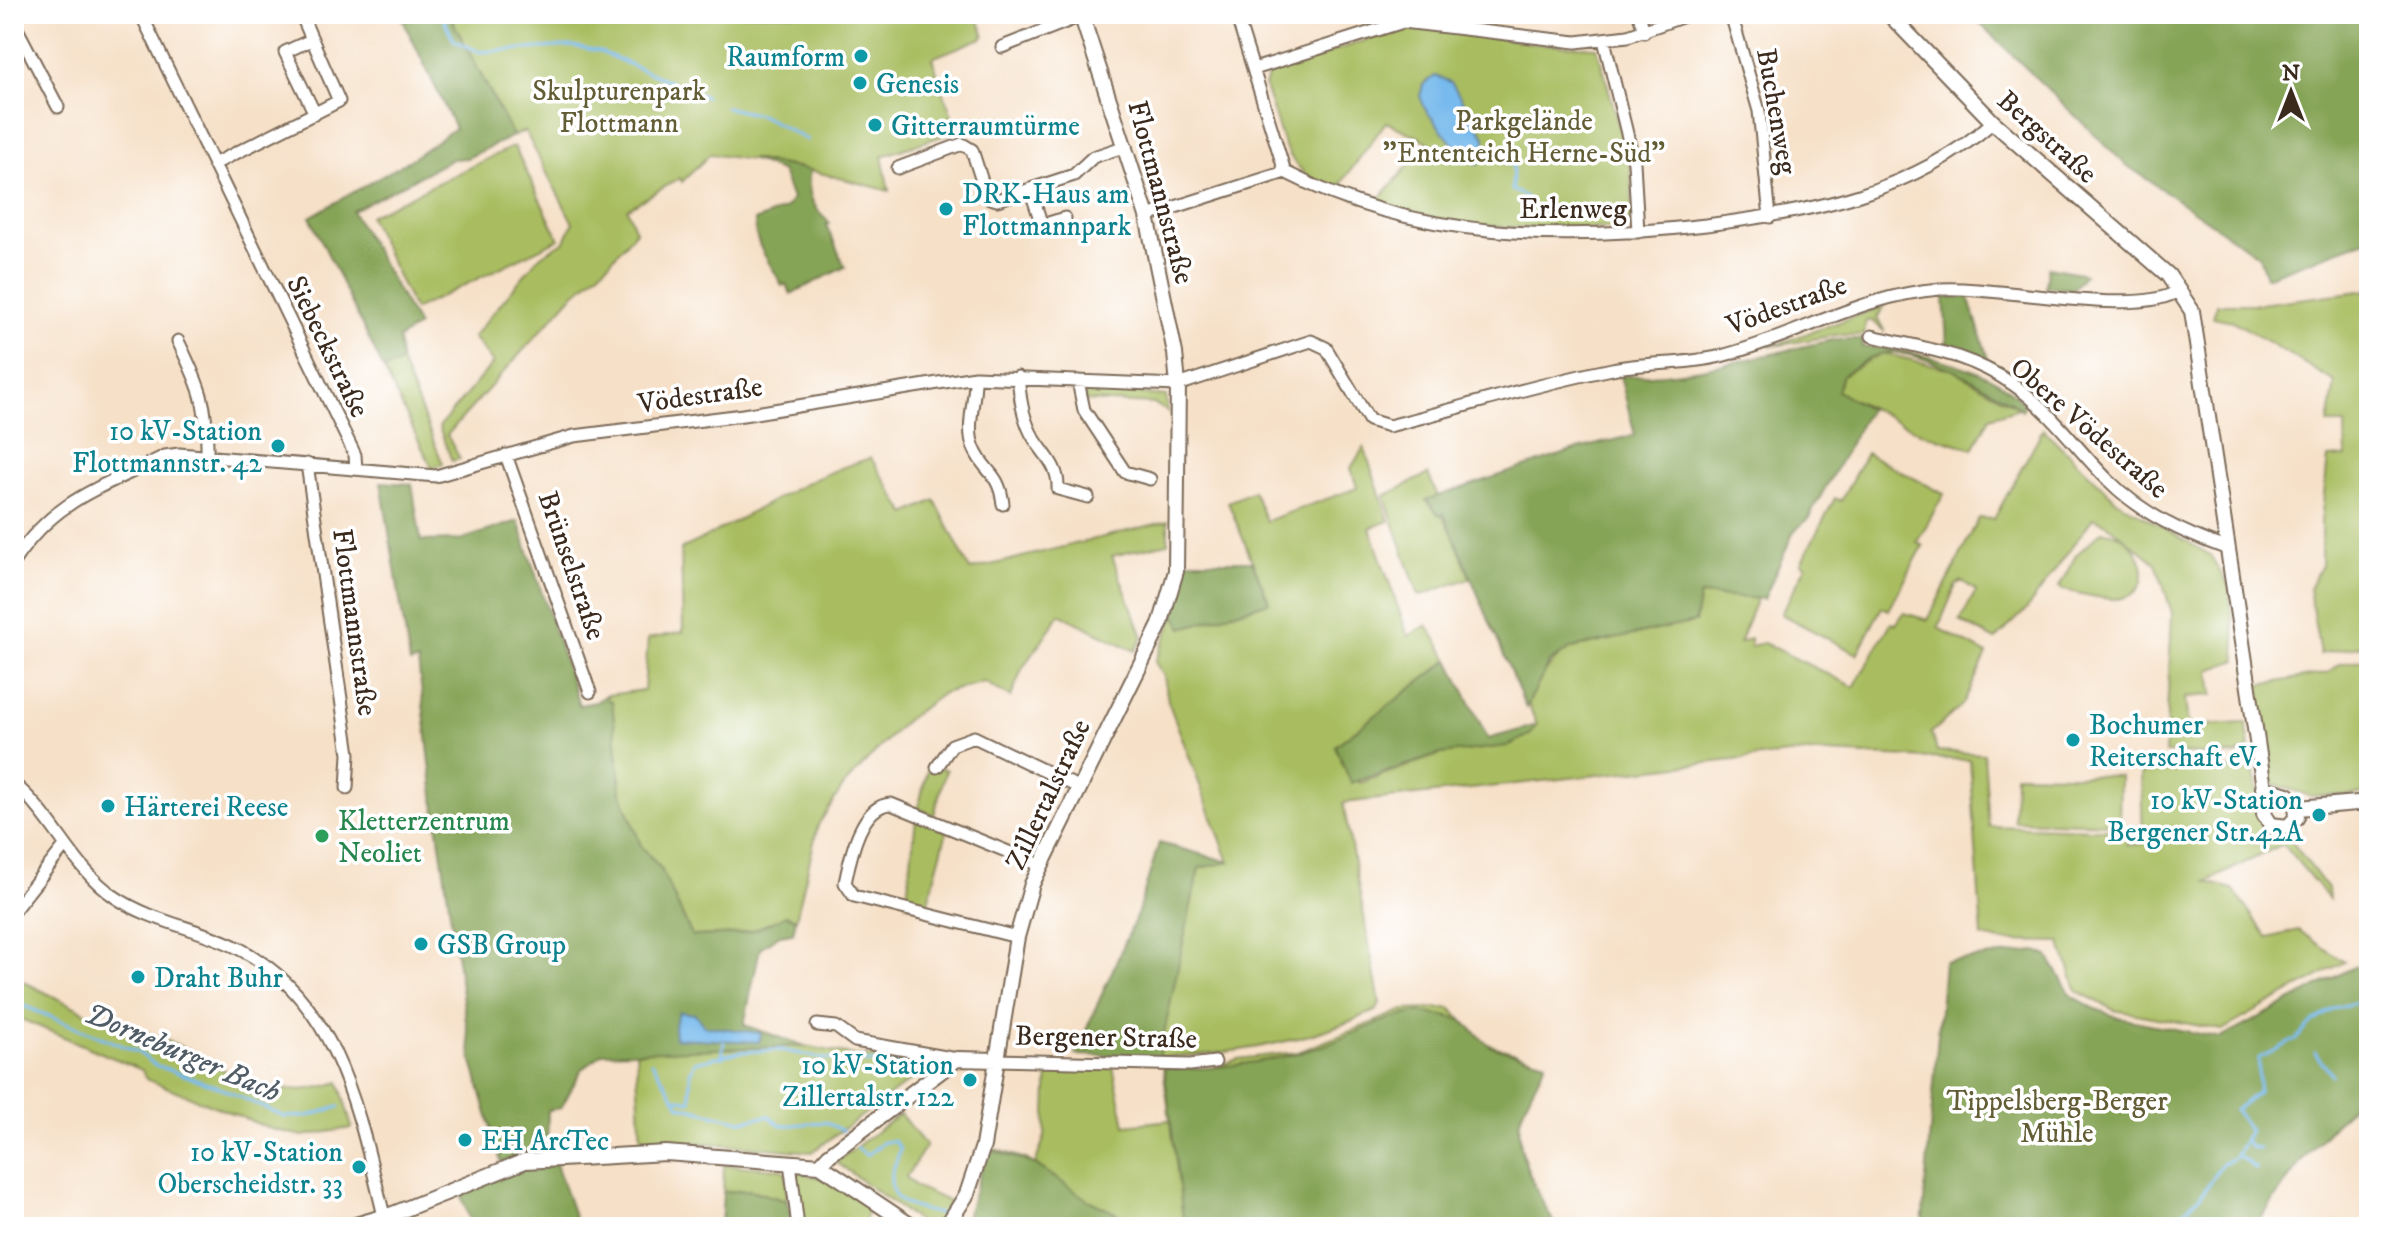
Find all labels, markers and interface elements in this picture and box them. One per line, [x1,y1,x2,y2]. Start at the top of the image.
place label: Raumform [726,40,845,75]
street label: Buchenweg [1748,46,1805,177]
marker: Raumform [852,47,870,65]
north arrow [2251,52,2331,132]
text: N [2282,60,2300,87]
place label: Genesis [876,67,959,102]
park label: Skulpturenpark Flottmann [532,74,706,141]
marker: Genesis [851,74,869,92]
street label: Bergstraße [1990,83,2104,191]
street label: Flottmannstraße [1119,97,1202,288]
park label: Parkgelände "Ententeich Herne-Süd" [1383,104,1665,171]
place label: Gitterraumtürme [891,109,1080,144]
marker: Gitterraumtürme [866,116,884,134]
place label: DRK-Haus am Flottmannpark [962,177,1131,244]
street label: Erlenweg [1519,192,1627,227]
marker: DRK-Haus am Flottmannpark [937,200,955,218]
street label: Vödestraße [1721,268,1851,344]
street label: Siebeckstraße [278,270,377,423]
street label: Obere Vödestraße [2003,350,2175,506]
street label: Vödestraße [635,369,765,422]
place label: 10 kV-Station Flottmannstr. 42 [72,414,262,481]
marker: 10 kV-Station Flottmannstr. 42 [269,437,287,455]
street label: Brünselstraße [530,487,613,644]
street label: Flottmannstraße [324,527,385,718]
place label: Bochumer Reiterschaft eV. [2089,708,2262,775]
street label: Zillertalstraße [998,714,1099,876]
marker: Bochumer Reiterschaft eV. [2064,731,2082,749]
place label: 10 kV-Station Bergener Str.42A [2107,783,2304,850]
place label: Härterei Reese [124,790,288,825]
marker: Härterei Reese [99,797,117,815]
place label: Kletterzentrum Neoliet [338,804,510,871]
marker: 10 kV-Station Bergener Str.42A [2310,806,2328,824]
marker: Kletterzentrum Neoliet [313,827,331,845]
place label: GSB Group [437,928,566,963]
marker: GSB Group [412,935,430,953]
place label: Draht Buhr [154,961,284,996]
marker: Draht Buhr [129,968,147,986]
water label: Dorneburger Bach [79,996,286,1111]
street label: Bergener Straße [1015,1018,1197,1057]
place label: 10 kV-Station Zillertalstr. 122 [782,1048,954,1115]
marker: 10 kV-Station Zillertalstr. 122 [961,1071,979,1089]
park label: Tippelsberg-Berger Mühle [1946,1084,2168,1151]
place label: EH ArcTec [481,1124,609,1159]
marker: EH ArcTec [456,1131,474,1149]
place label: 10 kV-Station Oberscheidstr. 33 [157,1135,343,1202]
marker: 10 kV-Station Oberscheidstr. 33 [350,1158,368,1176]

